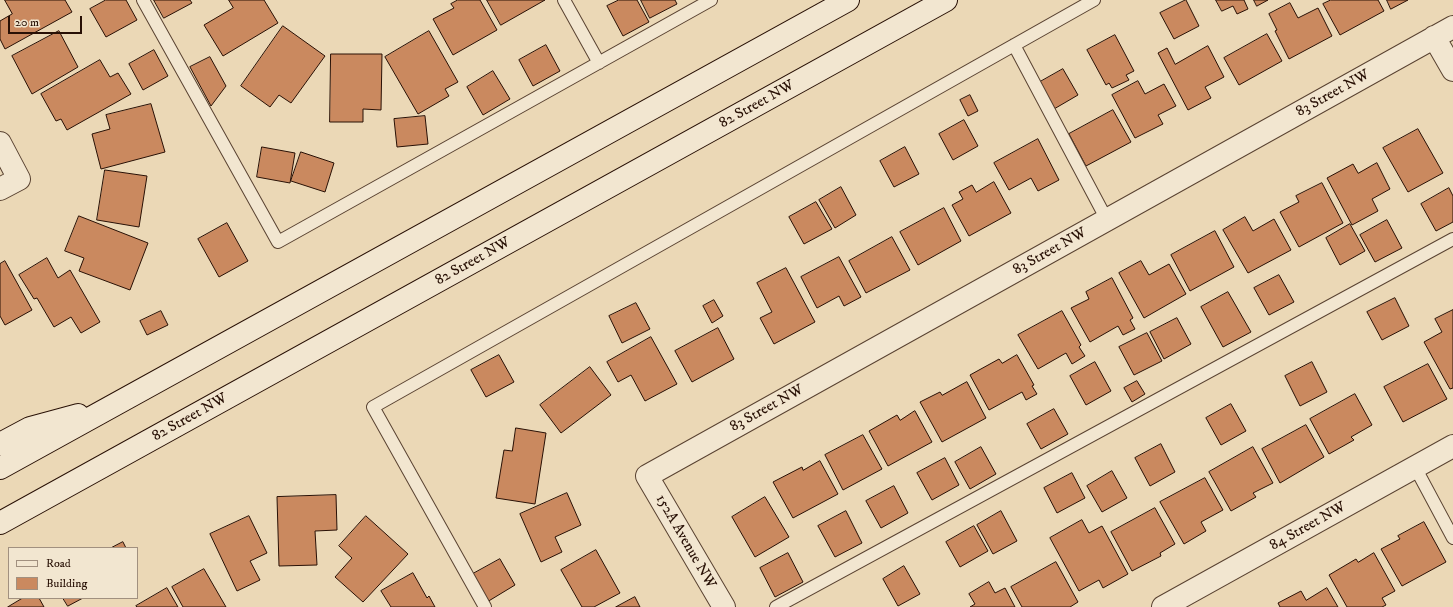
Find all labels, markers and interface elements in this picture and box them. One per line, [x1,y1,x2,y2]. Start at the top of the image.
scale bar [10,8,84,34]
text: 20 m [15,15,39,30]
street label: 83 Street NW [1293,66,1373,122]
street label: 82 Street NW [716,77,798,133]
street label: 83 Street NW [1010,224,1090,280]
street label: 82 Street NW [432,234,514,290]
street label: 83 Street NW [727,381,807,437]
street label: 82 Street NW [149,390,231,446]
street label: 152A Avenue NW [651,492,719,592]
street label: 84 Street NW [1267,499,1349,555]
legend [8,547,138,599]
text: Road [46,556,71,571]
text: Building [46,576,87,591]

